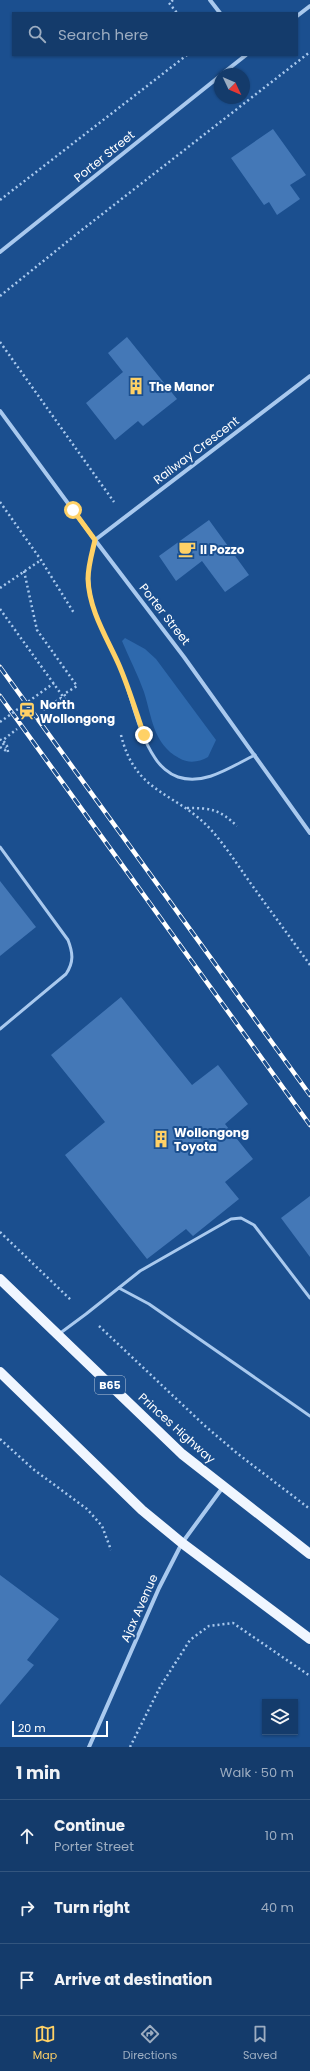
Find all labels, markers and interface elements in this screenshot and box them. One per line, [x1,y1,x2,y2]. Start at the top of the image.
search box [12,12,298,56]
icon: search [26,23,48,45]
text: Search here [58,24,148,45]
north arrow [214,68,250,104]
street label: Porter Street [70,126,138,186]
building icon: The Manor [126,376,146,396]
place label: The Manor [149,378,214,395]
street label: Railway Crescent [150,412,242,488]
route start [64,501,82,519]
cafe icon: Il Pozzo [177,539,197,559]
place label: Il Pozzo [200,541,245,558]
street label: Porter Street [136,580,194,648]
place label: North Wollongong [40,696,115,727]
station icon: North Wollongong [17,701,37,721]
route end [135,726,153,744]
place label: Wollongong Toyota [174,1124,249,1155]
building icon: Wollongong Toyota [151,1129,171,1149]
road number: B65 [95,1376,125,1394]
street label: Princes Highway [135,1389,219,1467]
street label: Ajax Avenue [116,1571,162,1645]
map controls [262,1699,298,1735]
button: layers [262,1699,298,1735]
scale bar [12,1719,108,1738]
text: 20 m [18,1720,46,1736]
text: 1 min [16,1761,60,1785]
text: Walk · 50 m [220,1763,294,1782]
text: Continue [54,1815,125,1836]
icon: ahead [16,1825,38,1847]
text: 10 m [265,1826,294,1845]
text: Porter Street [54,1837,134,1856]
icon: right [16,1897,38,1919]
text: Turn right [54,1897,130,1918]
text: 40 m [261,1898,294,1917]
icon: arrive [16,1969,38,1991]
text: Arrive at destination [54,1969,212,1990]
tab: Map [33,2023,57,2064]
tab: Directions [123,2023,177,2064]
tab: Saved [243,2023,277,2064]

